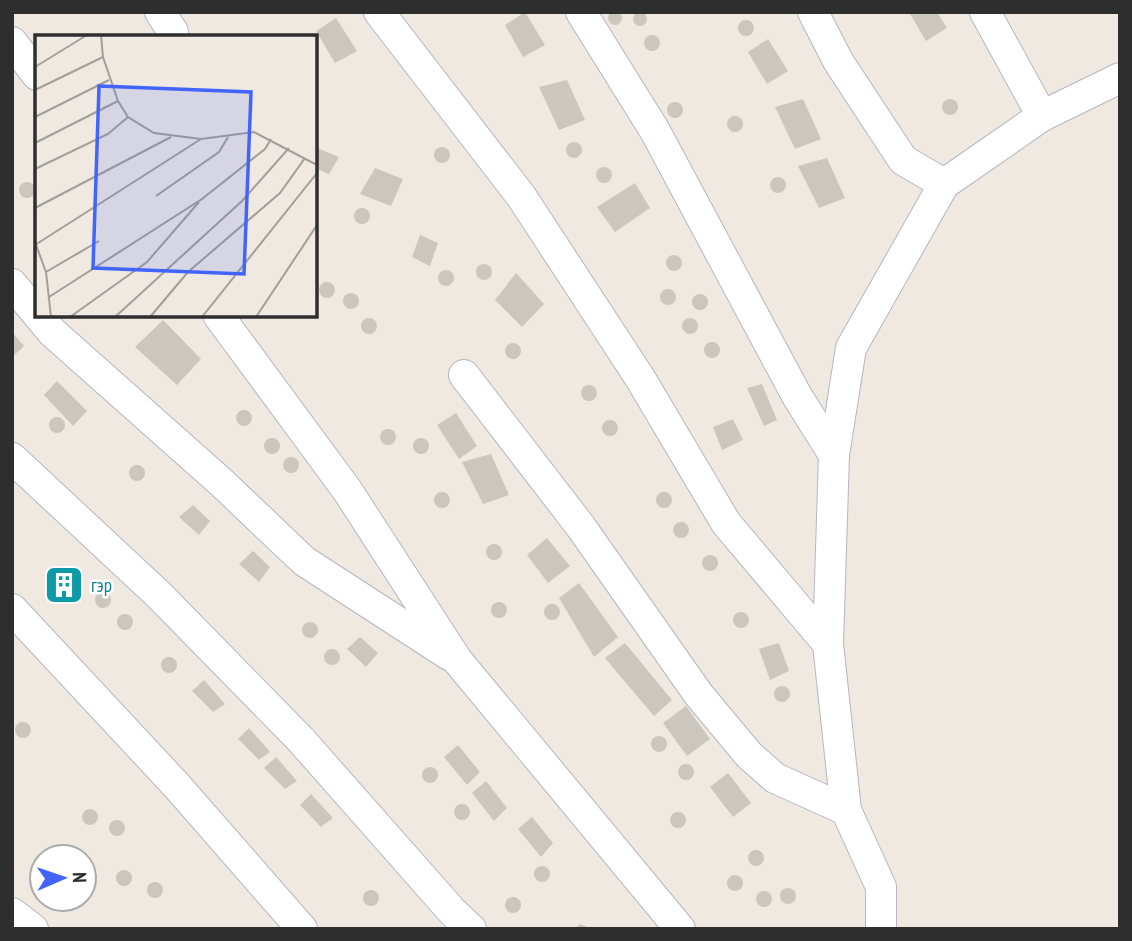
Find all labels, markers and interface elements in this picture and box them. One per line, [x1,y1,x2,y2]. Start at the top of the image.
inset map [35,35,317,317]
building icon: гэр [43,564,85,606]
place label: гэр [91,573,112,597]
north arrow [28,843,98,913]
text: N [68,872,92,883]

